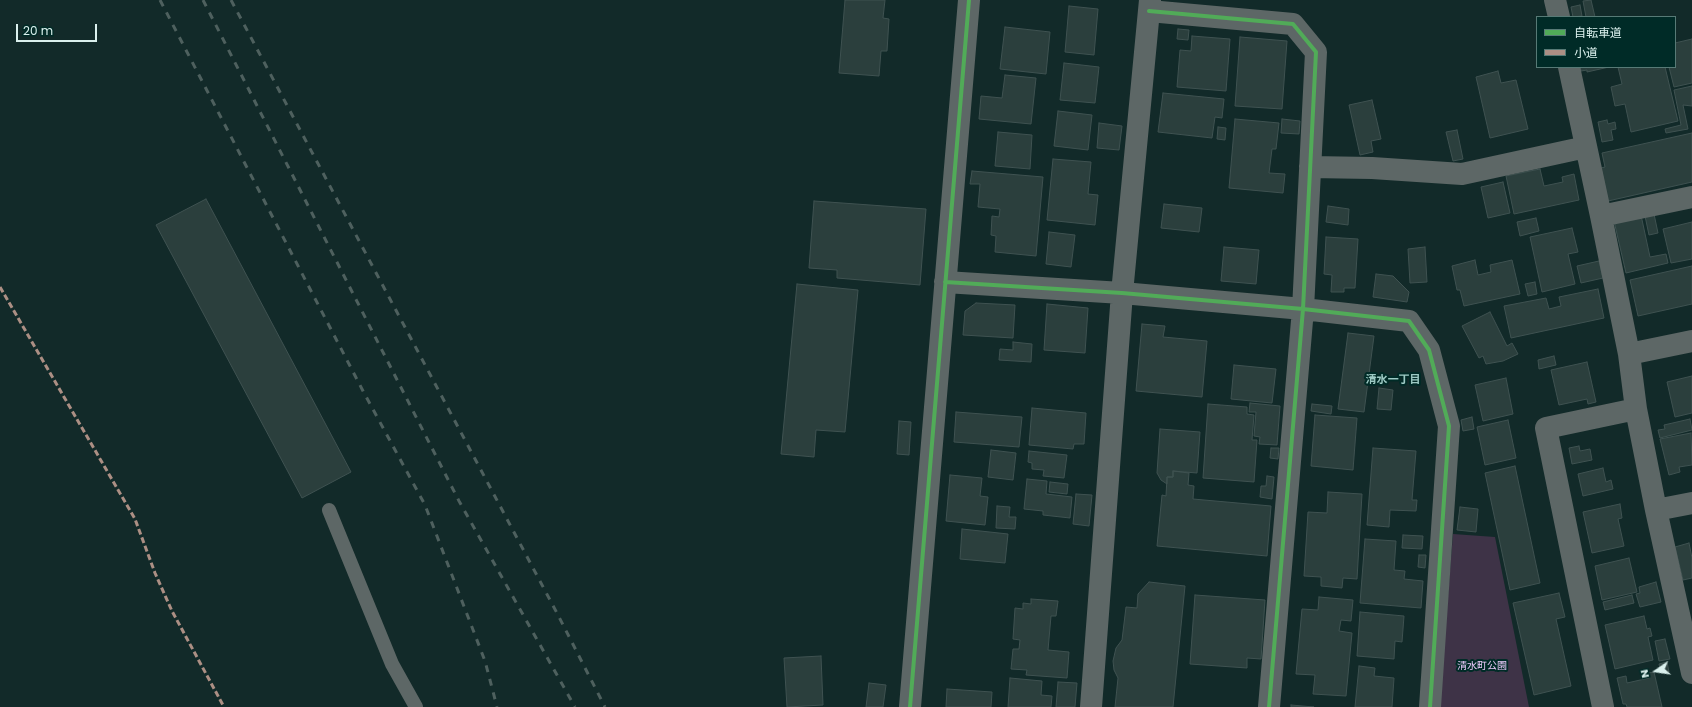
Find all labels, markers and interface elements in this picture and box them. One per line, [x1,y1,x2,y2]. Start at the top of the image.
scale bar [18,16,99,42]
legend [1536,16,1676,68]
text: 20 m [23,22,53,39]
text: 自転車道 [1574,24,1622,41]
text: 小道 [1574,44,1598,61]
district label: 清水一丁目 [1366,373,1420,387]
north arrow [1636,651,1676,691]
park label: 清水町公園 [1457,660,1507,672]
text: N [1636,668,1653,680]

